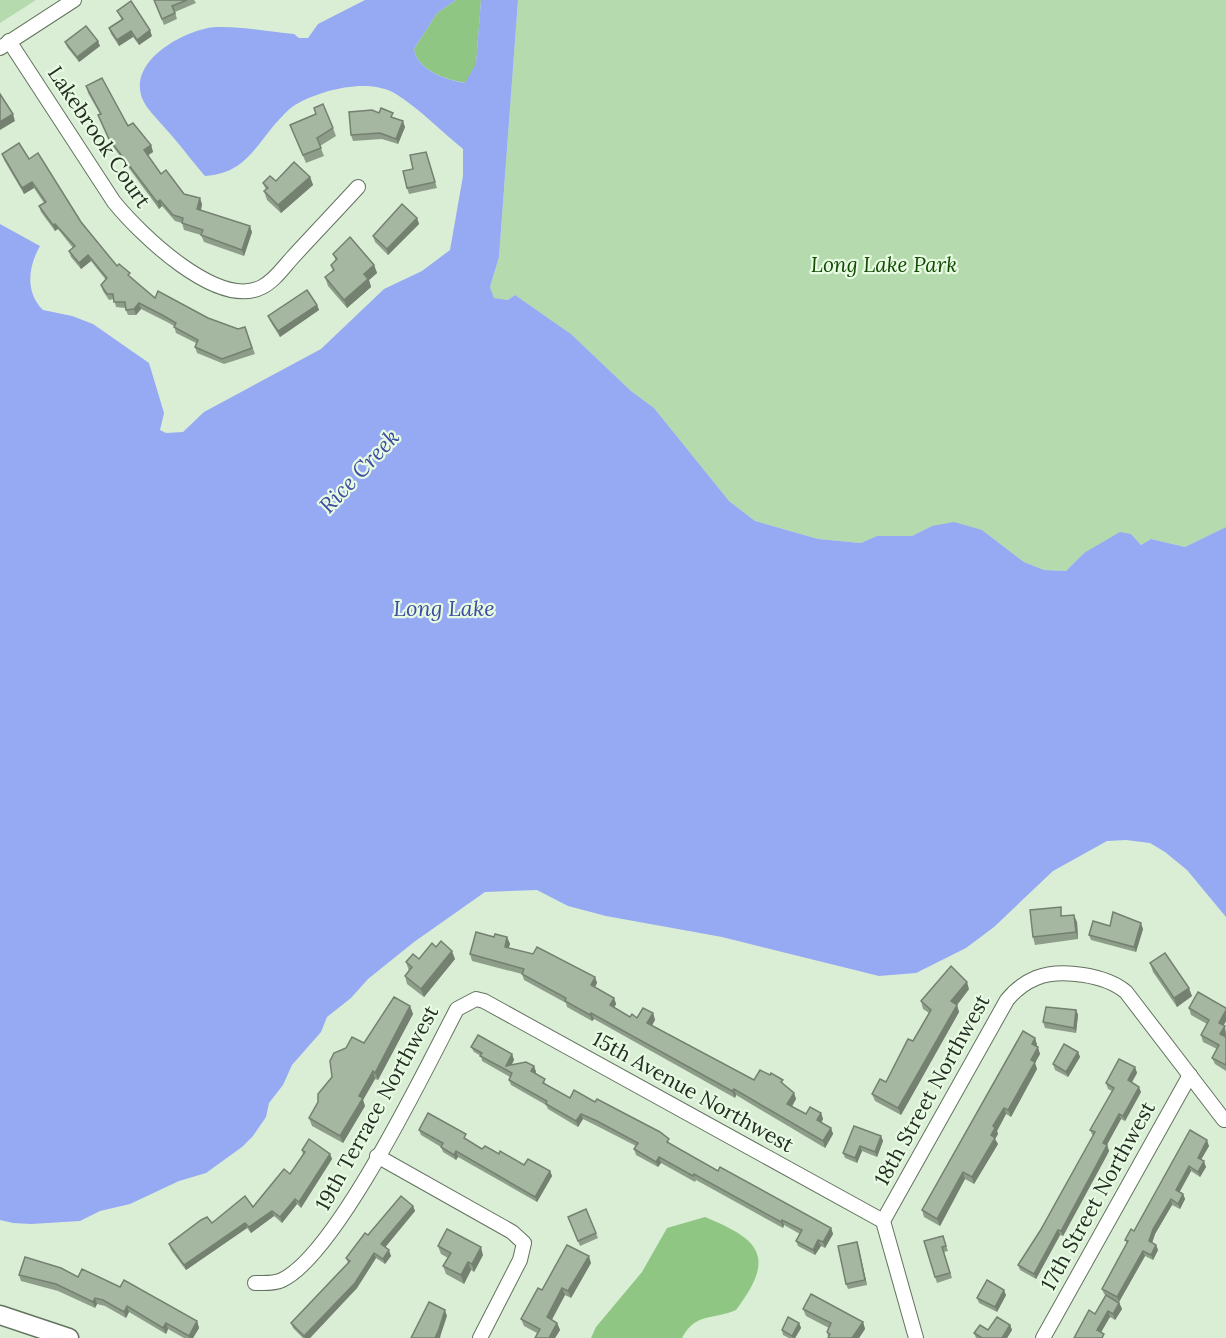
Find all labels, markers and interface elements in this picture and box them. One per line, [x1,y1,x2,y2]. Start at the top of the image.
street label: Lakebrook Court [42,61,157,214]
park label: Long Lake Park [811,251,957,278]
water label: Rice Creek [313,423,405,519]
water label: Long Lake [393,594,495,622]
street label: 18th Street Northwest [868,989,996,1190]
street label: 19th Terrace Northwest [309,1000,445,1215]
street label: 15th Avenue Northwest [588,1025,799,1159]
street label: 17th Street Northwest [1034,1096,1161,1295]

